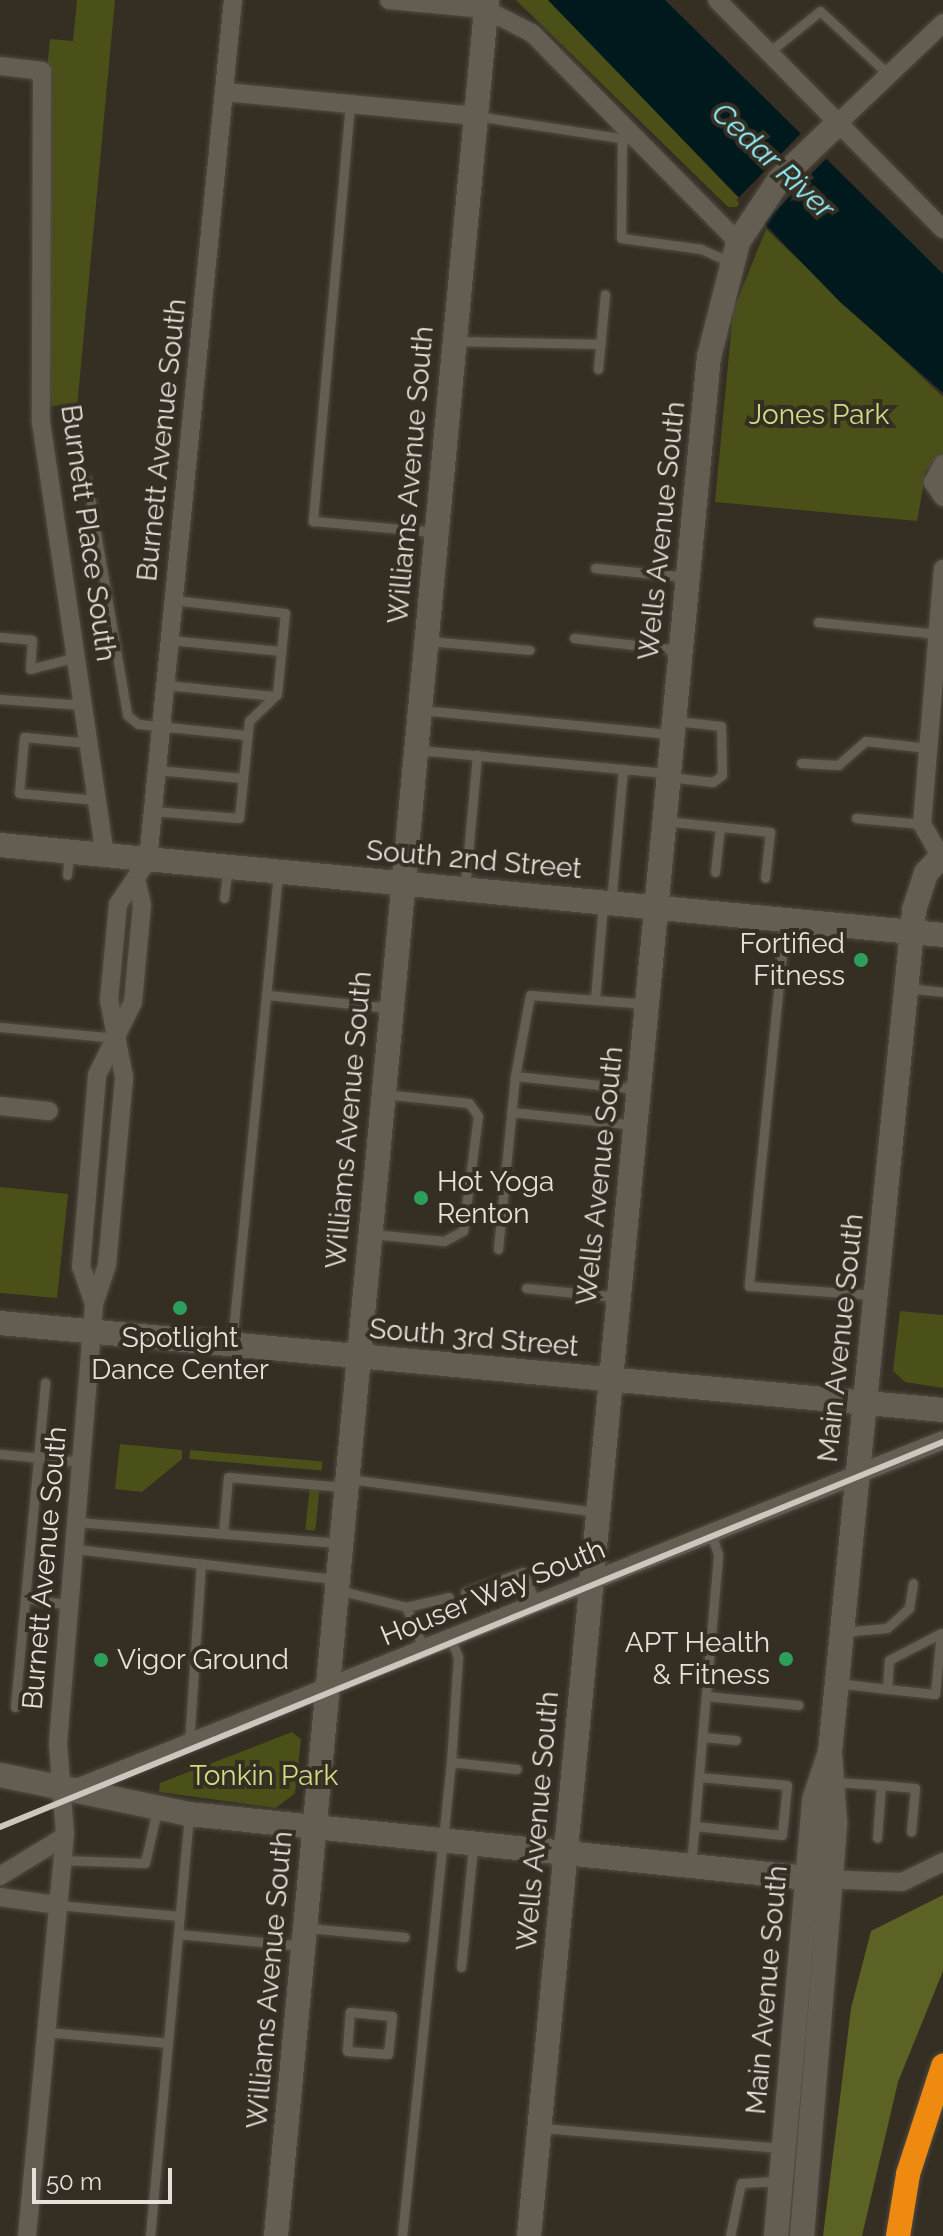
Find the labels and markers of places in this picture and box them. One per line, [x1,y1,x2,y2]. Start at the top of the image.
place label: Fortified Fitness [739,927,845,993]
marker: Fortified Fitness [852,951,870,969]
place label: Hot Yoga Renton [437,1165,555,1231]
marker: Hot Yoga Renton [412,1189,430,1207]
marker: Spotlight Dance Center [171,1299,189,1317]
place label: Spotlight Dance Center [91,1321,269,1387]
place label: APT Health & Fitness [624,1626,770,1692]
place label: Vigor Ground [117,1643,290,1677]
marker: APT Health & Fitness [777,1650,795,1668]
marker: Vigor Ground [92,1651,110,1669]

